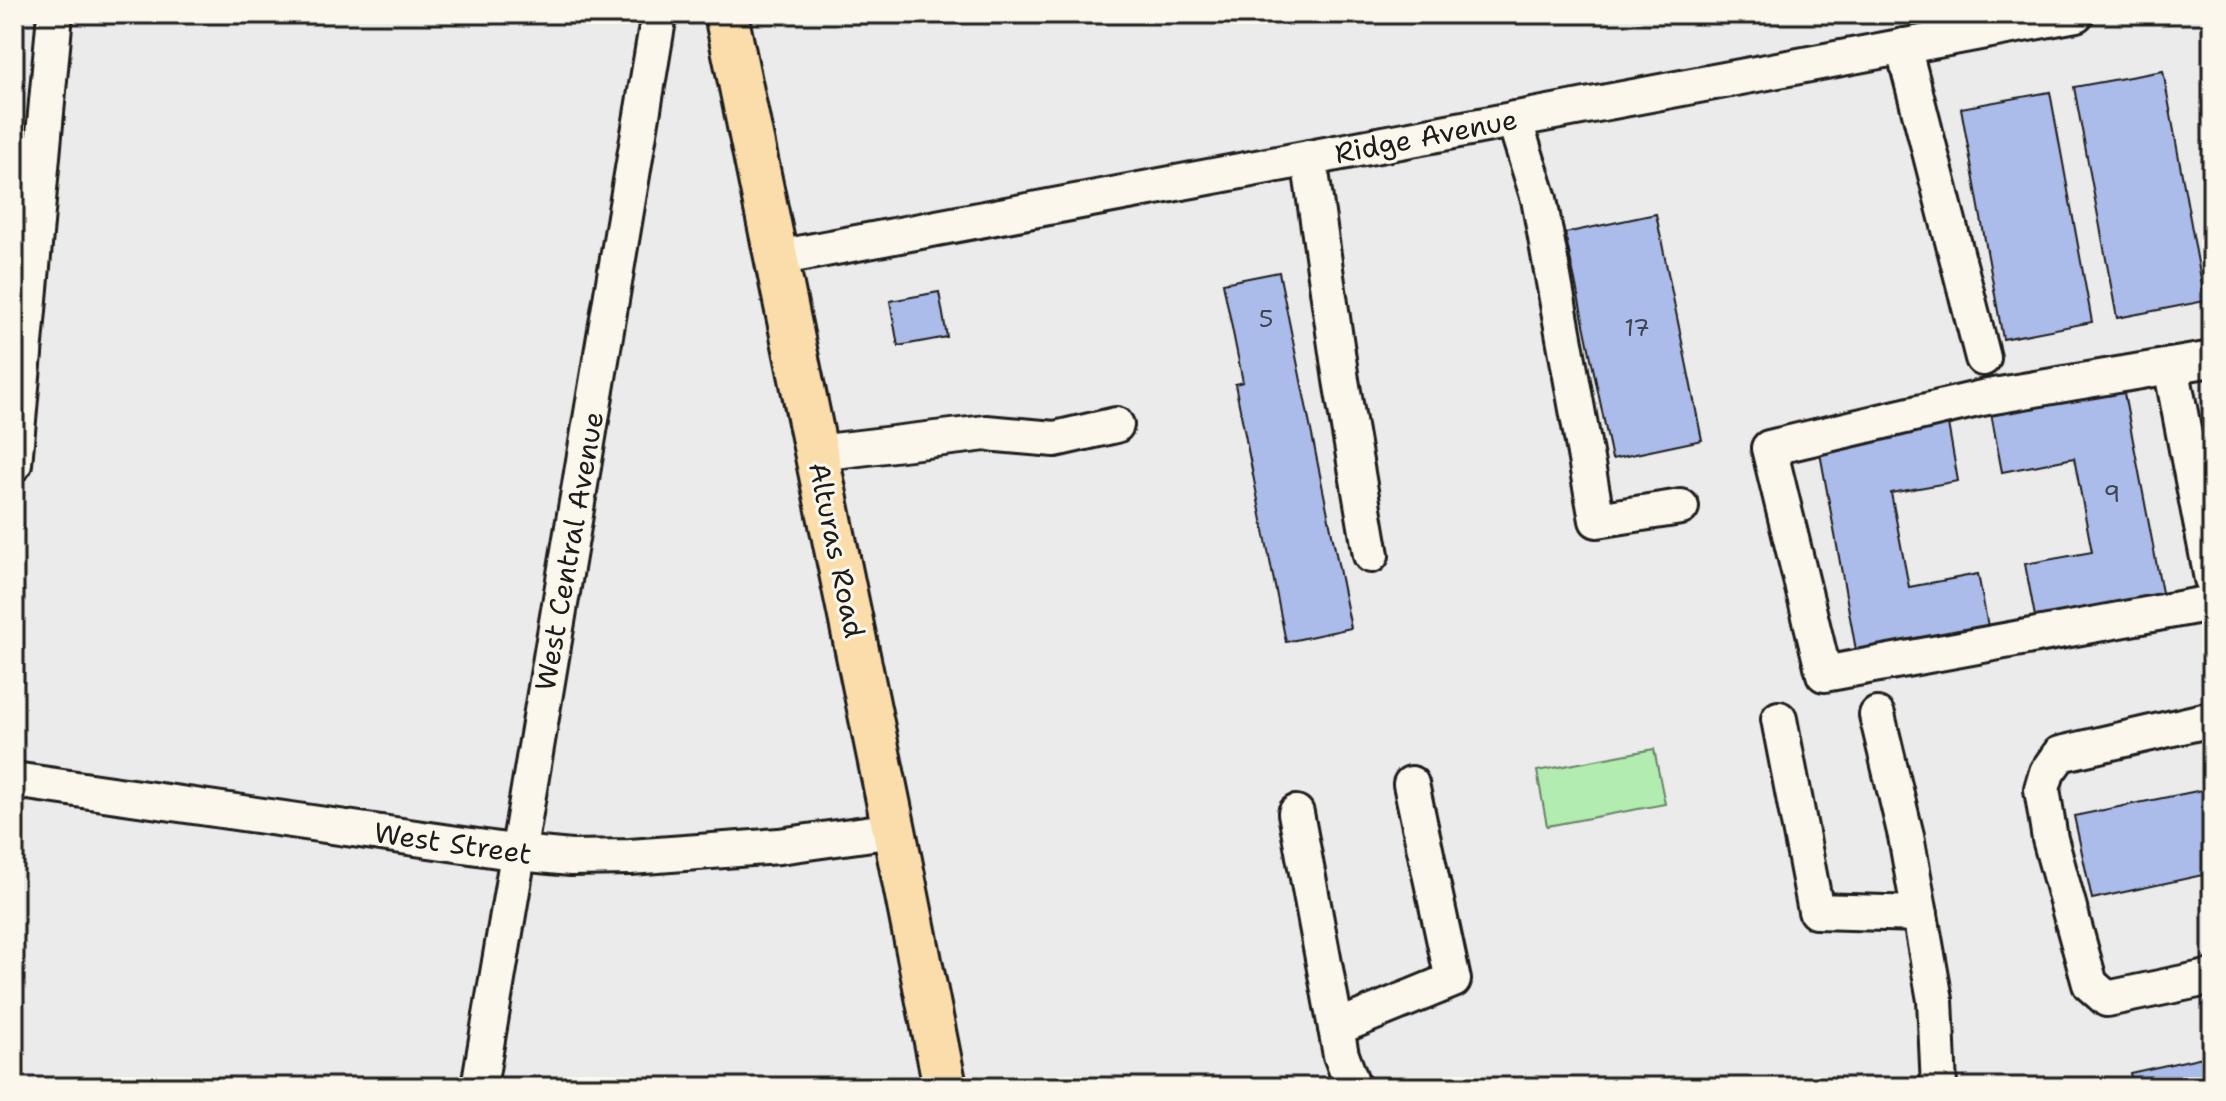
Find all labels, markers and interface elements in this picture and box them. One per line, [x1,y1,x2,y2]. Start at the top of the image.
street label: Ridge Avenue [1331,100,1521,172]
house number: 5 [1259,303,1273,335]
house number: 17 [1624,312,1650,344]
street label: West Central Avenue [526,408,612,694]
street label: Alturas Road [800,459,874,641]
house number: 9 [2104,478,2120,510]
street label: West Street [372,813,534,873]

